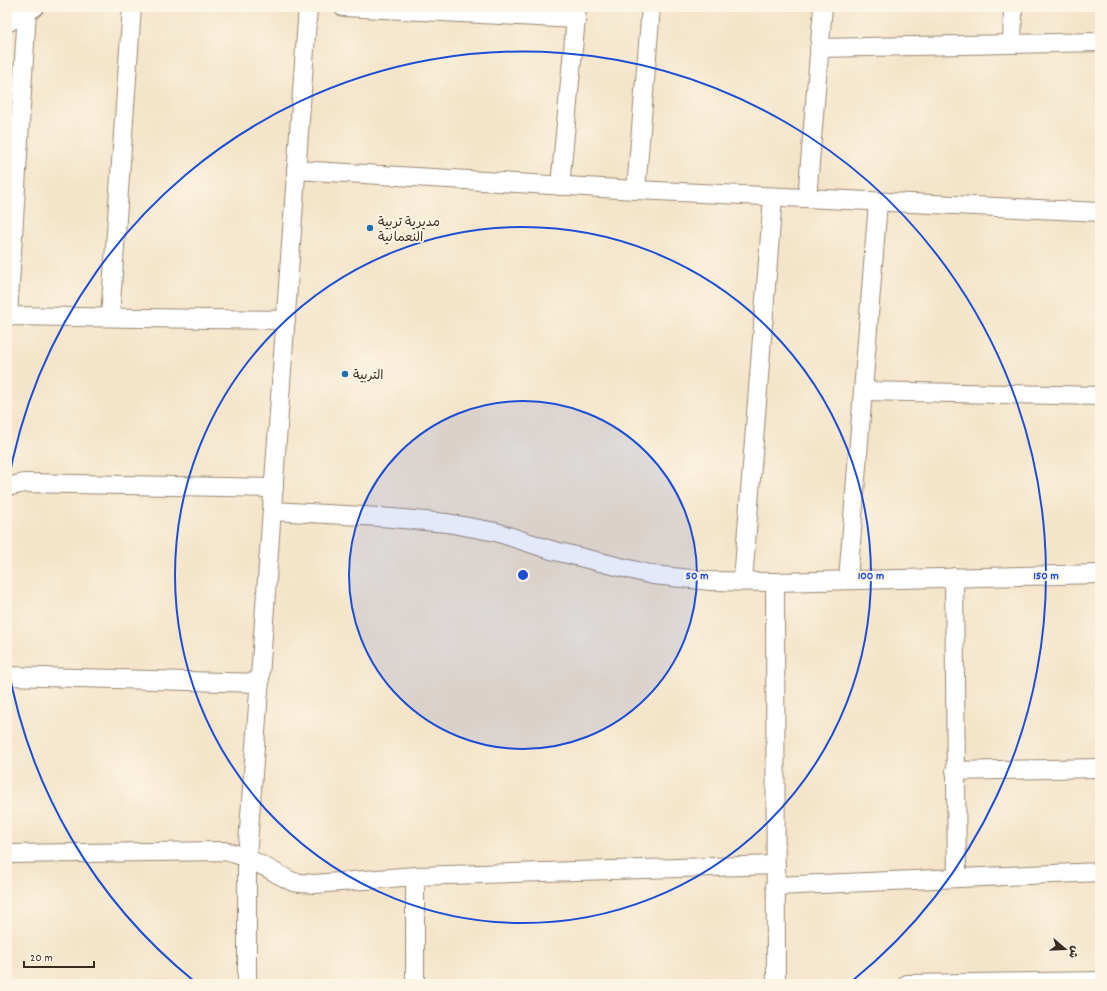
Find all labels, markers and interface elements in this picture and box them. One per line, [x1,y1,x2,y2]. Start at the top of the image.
place label: مديرية تربية النعمانية [378,214,440,248]
marker: مديرية تربية النعمانية [365,223,375,233]
place label: التربية [353,367,383,386]
marker: التربية [340,369,350,379]
centre of rings [516,568,530,582]
text: 50 m [685,568,709,585]
text: 100 m [858,568,884,585]
text: 150 m [1033,568,1059,585]
north arrow [1045,929,1085,969]
scale bar [24,943,94,969]
text: ش [1063,943,1082,960]
text: 20 m [30,950,53,967]

